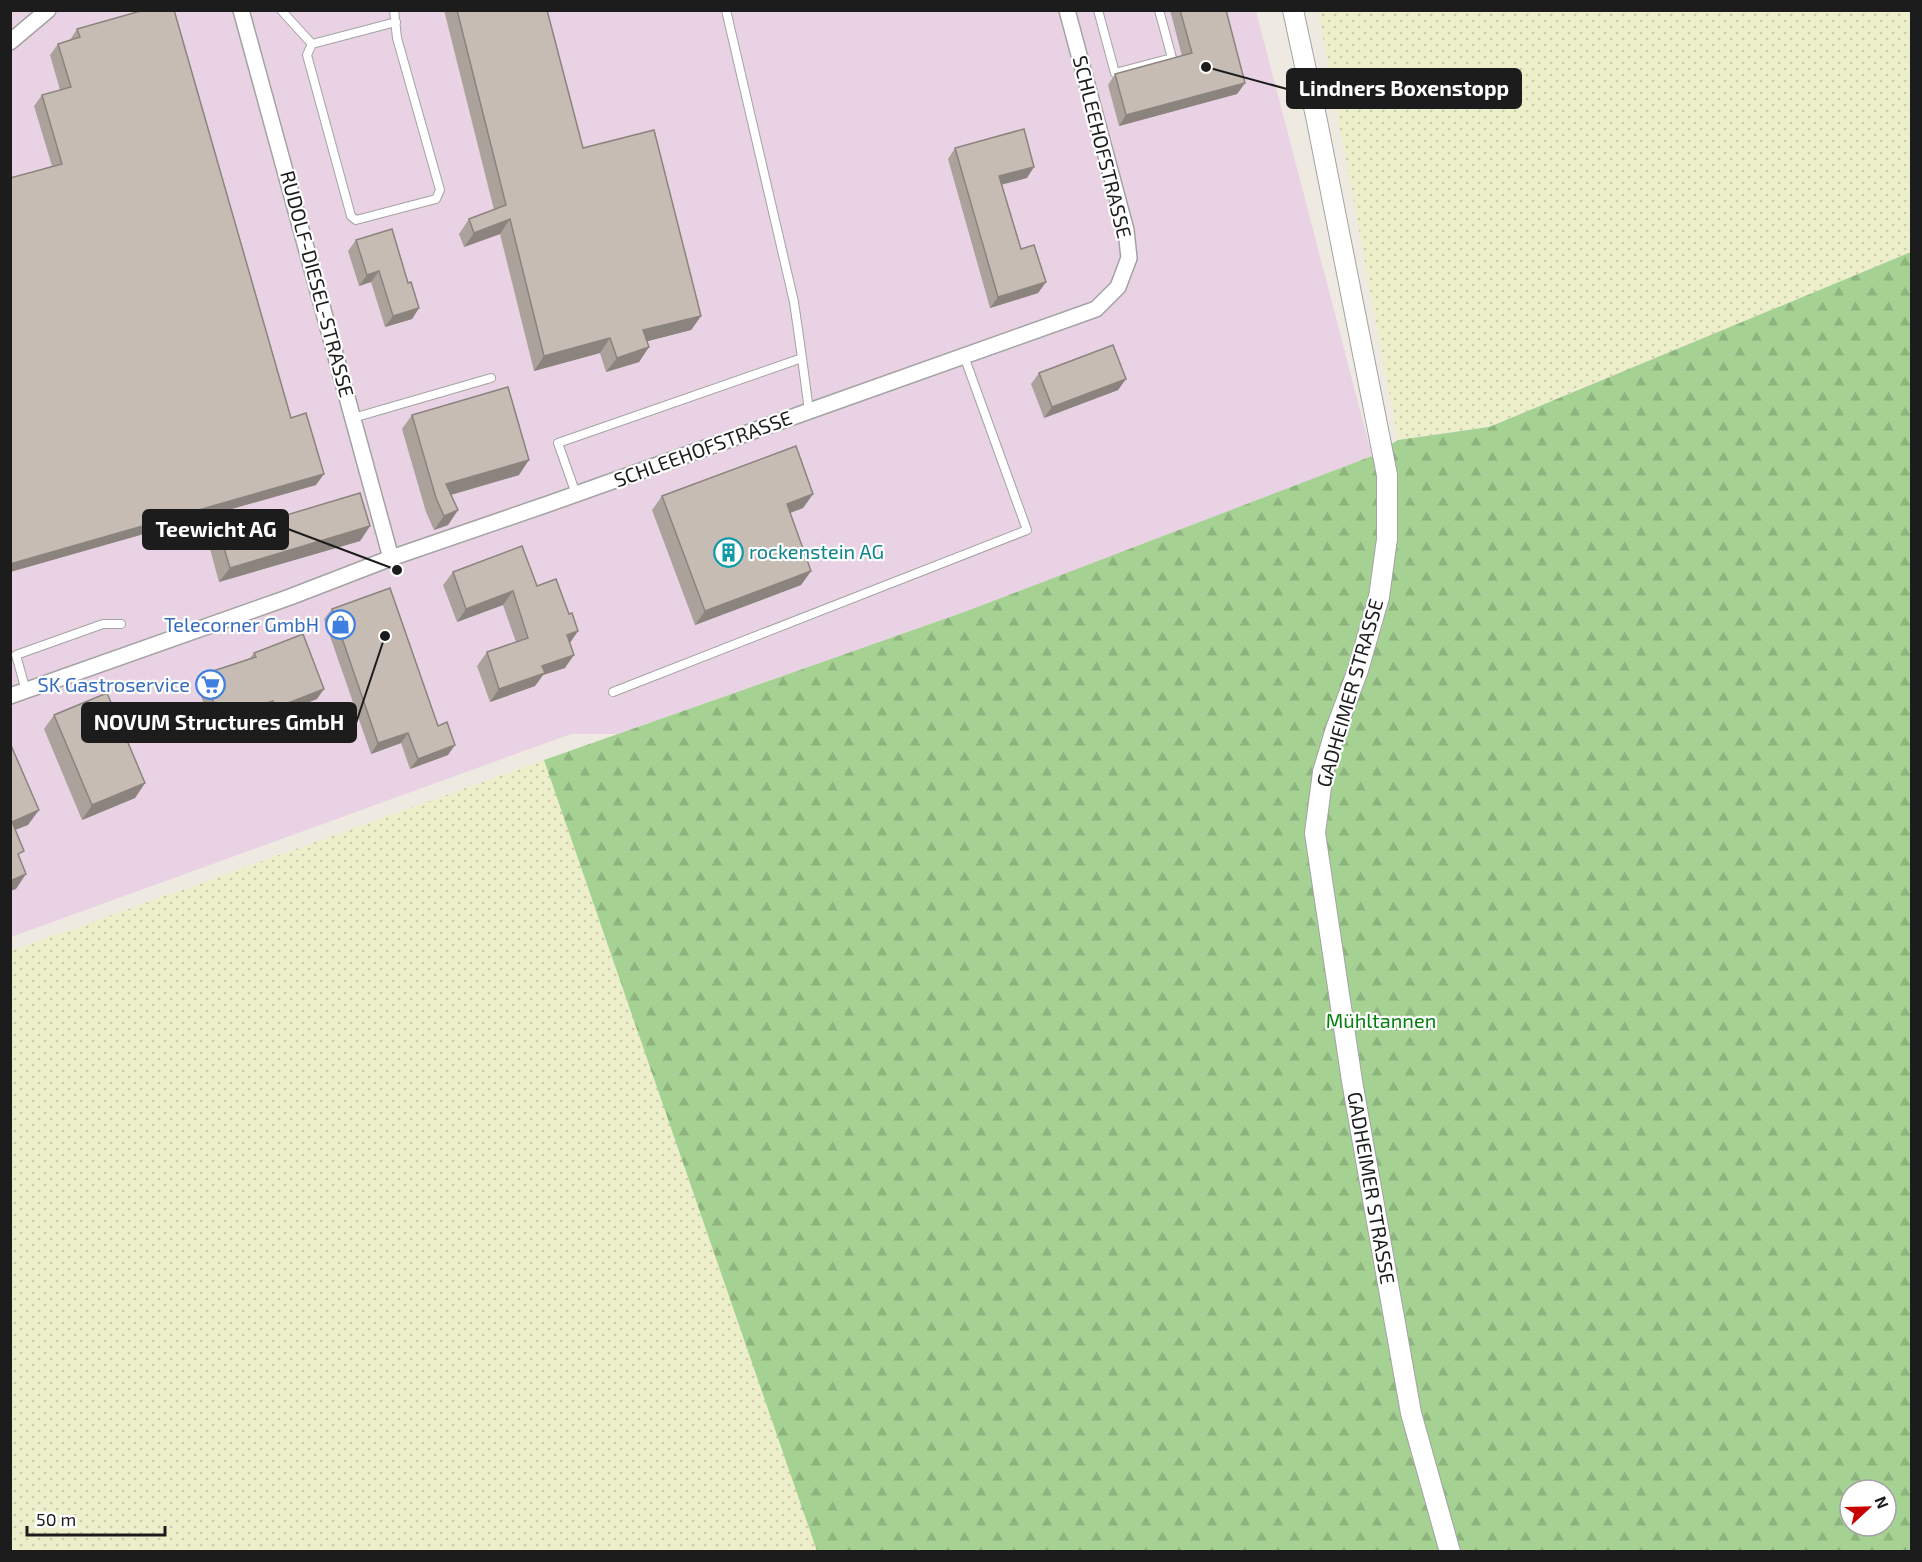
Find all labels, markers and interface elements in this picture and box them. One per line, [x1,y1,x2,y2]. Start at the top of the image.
street label: SCHLEEHOFSTRASSE [1069,53,1137,241]
callout: Lindners Boxenstopp [1287,69,1521,108]
text: Lindners Boxenstopp [1299,75,1509,100]
street label: RUDOLF-DIESEL-STRASSE [276,168,360,400]
street label: SCHLEEHOFSTRASSE [610,405,795,491]
callout: Teewicht AG [143,510,288,549]
text: Teewicht AG [156,516,277,541]
building icon: rockenstein AG [712,536,744,568]
place label: rockenstein AG [749,539,884,563]
street label: GADHEIMER STRASSE [1311,596,1387,790]
shop icon: Telecorner GmbH [324,609,356,641]
place label: Telecorner GmbH [164,612,319,636]
supermarket icon: SK Gastroservice [195,669,227,701]
place label: SK Gastroservice [37,672,190,696]
callout: NOVUM Structures GmbH [82,703,356,742]
text: NOVUM Structures GmbH [94,709,344,734]
park label: Mühltannen [1326,1008,1436,1032]
street label: GADHEIMER STRASSE [1343,1090,1401,1286]
north arrow [1838,1478,1898,1538]
text: N [1871,1493,1893,1511]
scale bar [27,1499,165,1537]
text: 50 m [36,1508,76,1530]

